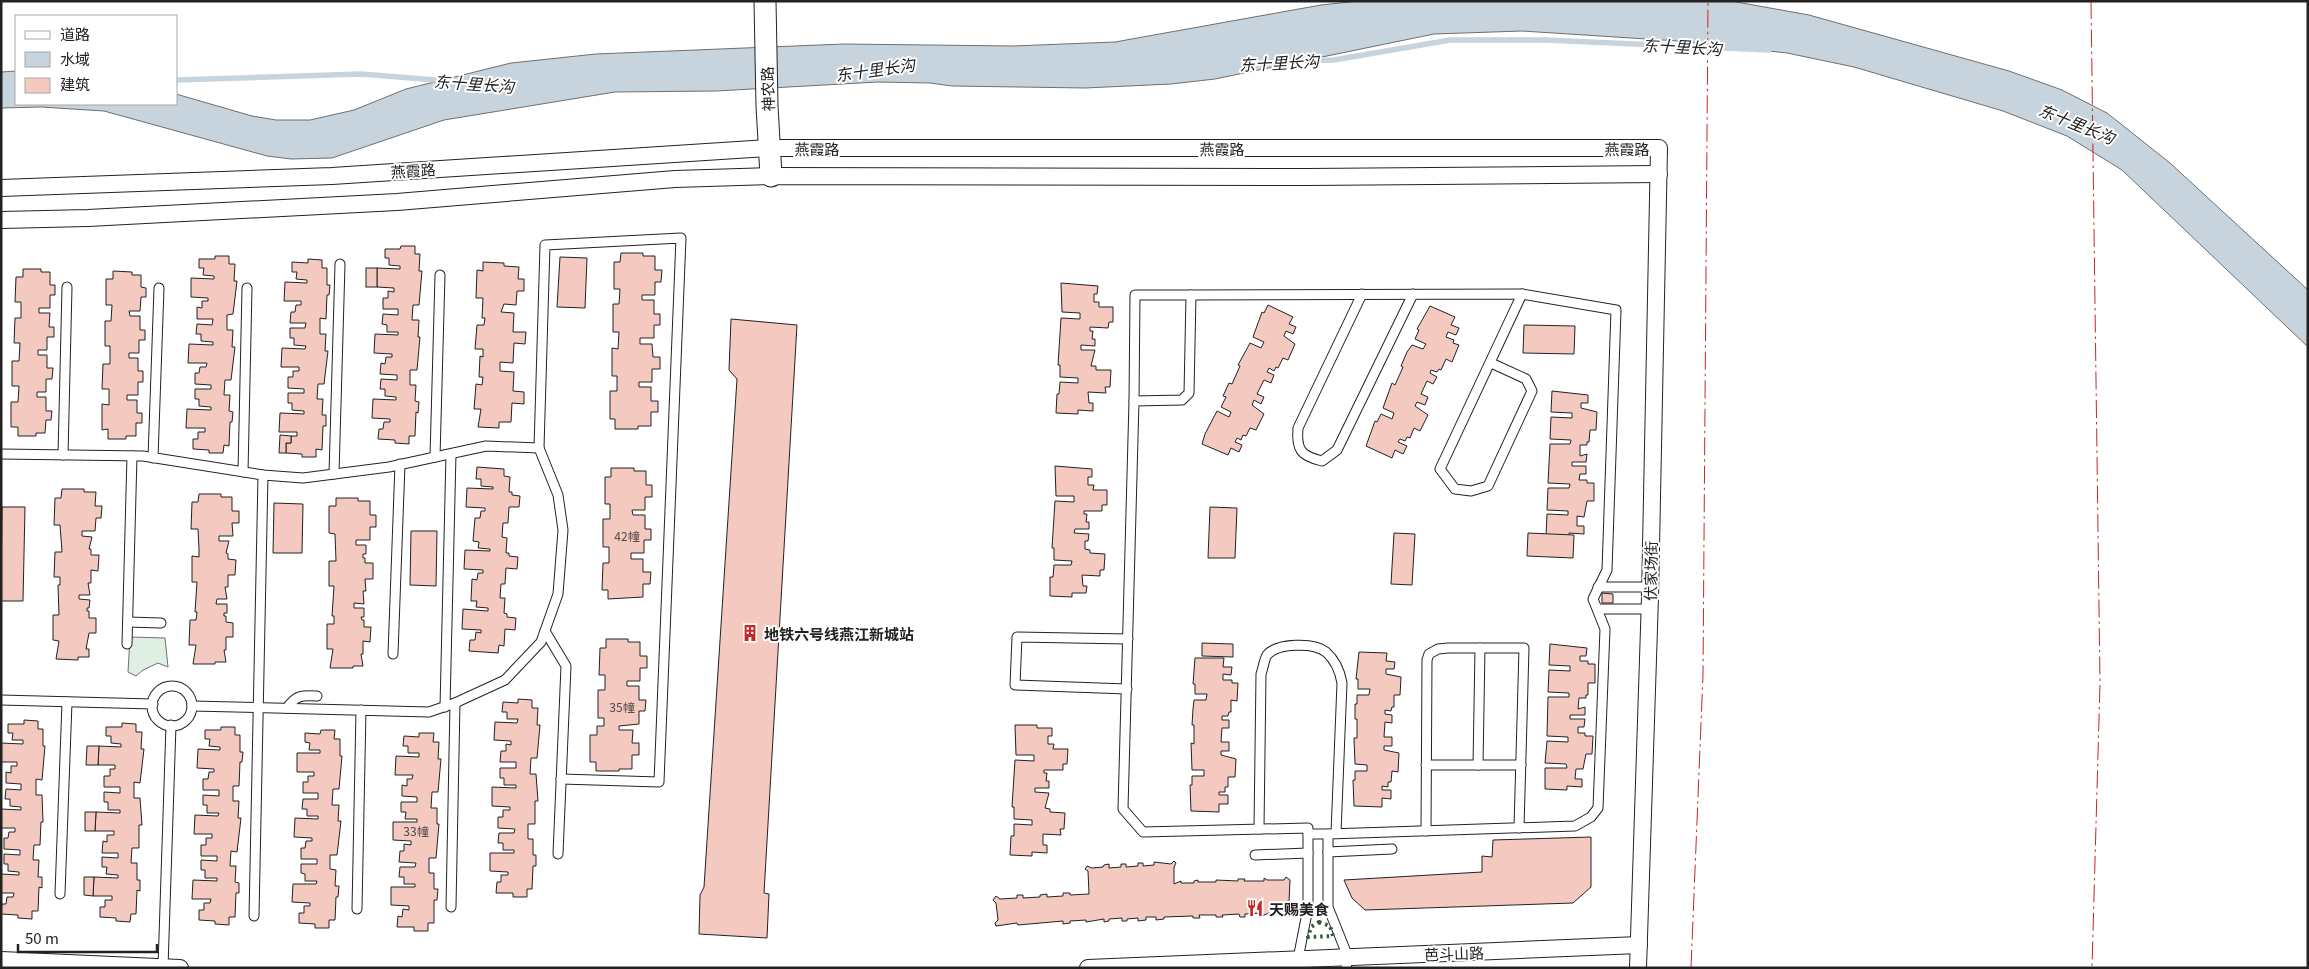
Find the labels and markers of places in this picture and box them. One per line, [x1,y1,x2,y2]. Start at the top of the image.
building icon: 地铁六号线燕江新城站 [740,623,760,643]
place label: 地铁六号线燕江新城站 [764,623,914,644]
restaurant icon: 天赐美食 [1245,898,1265,918]
place label: 天赐美食 [1269,898,1329,919]

